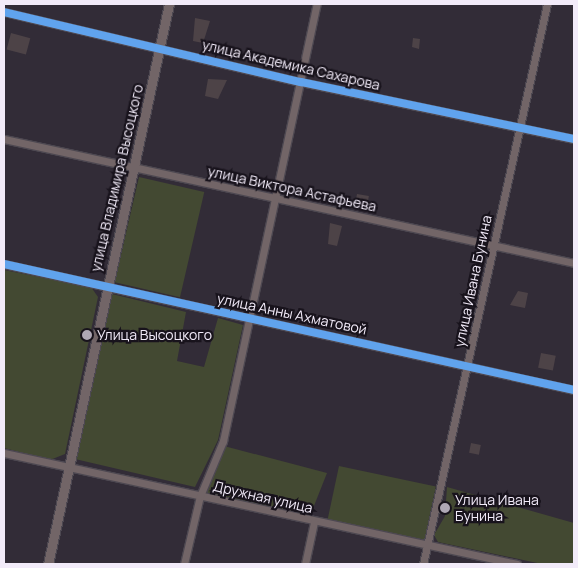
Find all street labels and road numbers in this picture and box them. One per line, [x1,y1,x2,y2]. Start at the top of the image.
street label: улица Академика Сахарова [200,36,382,94]
street label: улица Владимира Высоцкого [87,83,147,273]
street label: улица Виктора Астафьева [206,163,378,215]
street label: улица Ивана Бунина [451,214,495,348]
street label: улица Анны Ахматовой [216,290,368,338]
street label: Дружная улица [212,477,314,517]

